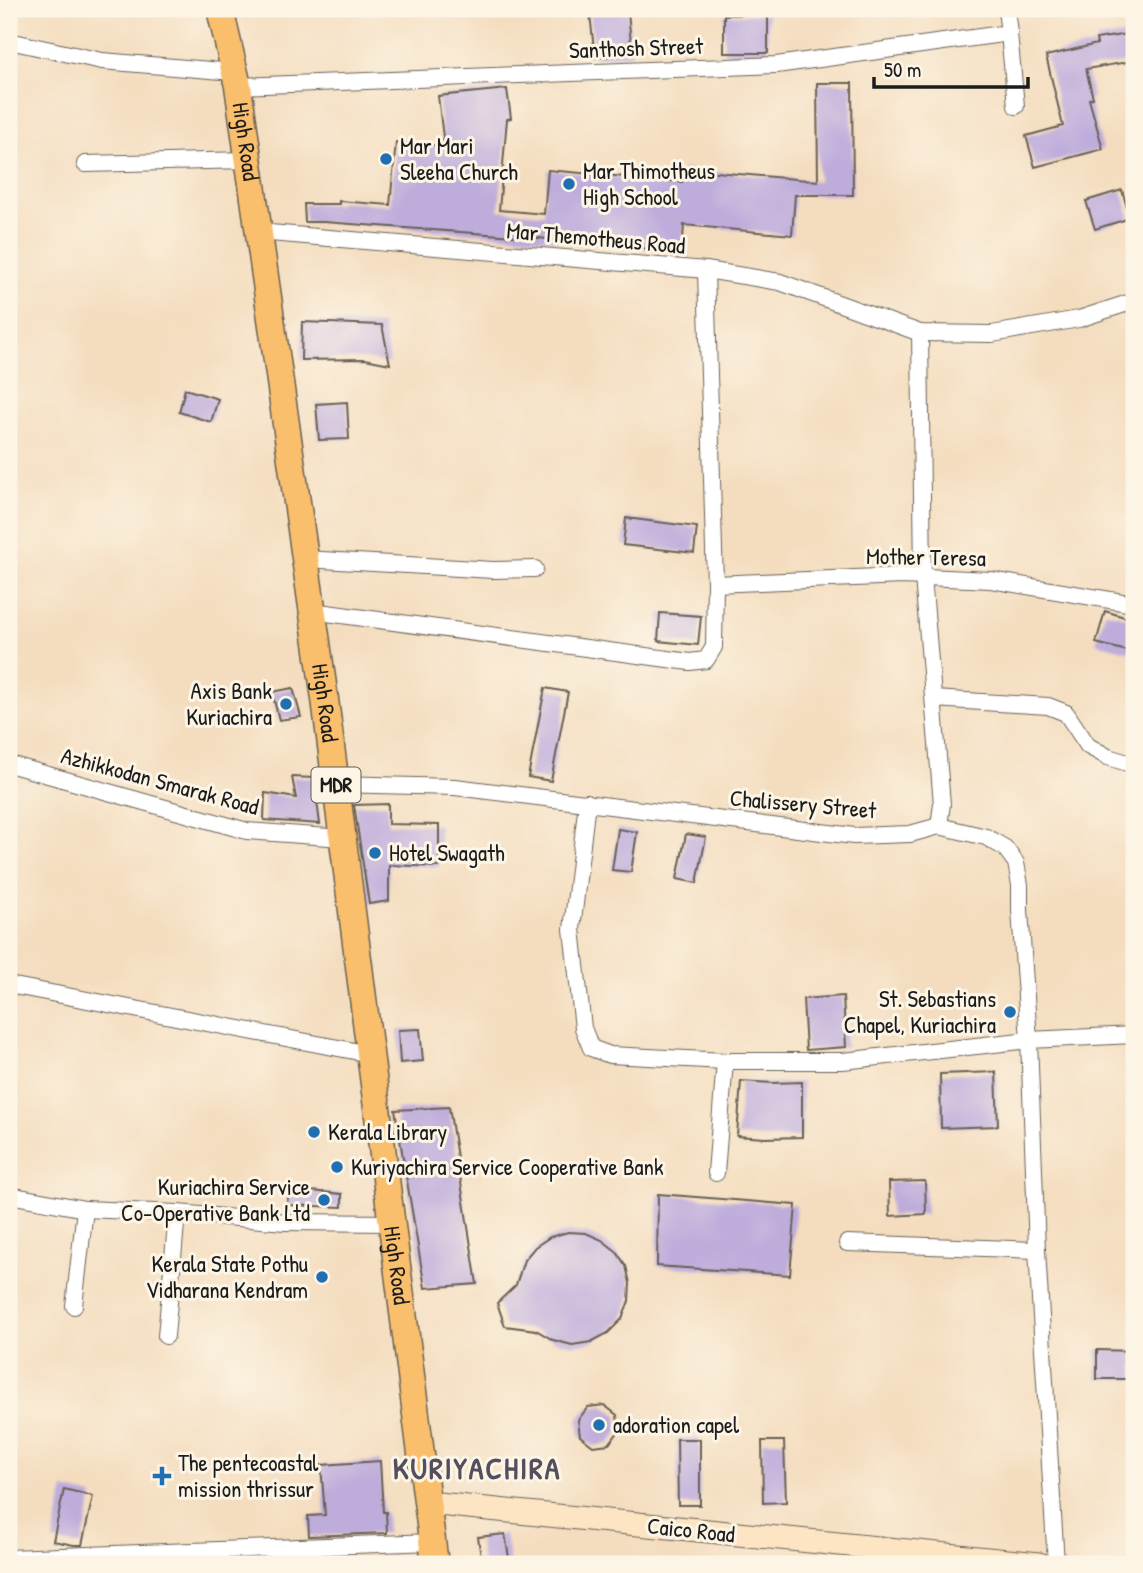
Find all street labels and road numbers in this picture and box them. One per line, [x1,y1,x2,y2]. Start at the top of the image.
street label: Santhosh Street [568,30,705,65]
street label: High Road [225,100,267,183]
street label: Mar Themotheus Road [505,214,687,261]
street label: Mother Teresa [866,540,986,573]
street label: High Road [305,661,346,744]
street label: Azhikkodan Smarak Road [58,739,262,822]
road number: MDR [312,768,360,802]
street label: Chalissery Street [729,782,879,825]
street label: High Road [377,1224,418,1306]
street label: Caico Road [646,1509,736,1550]

